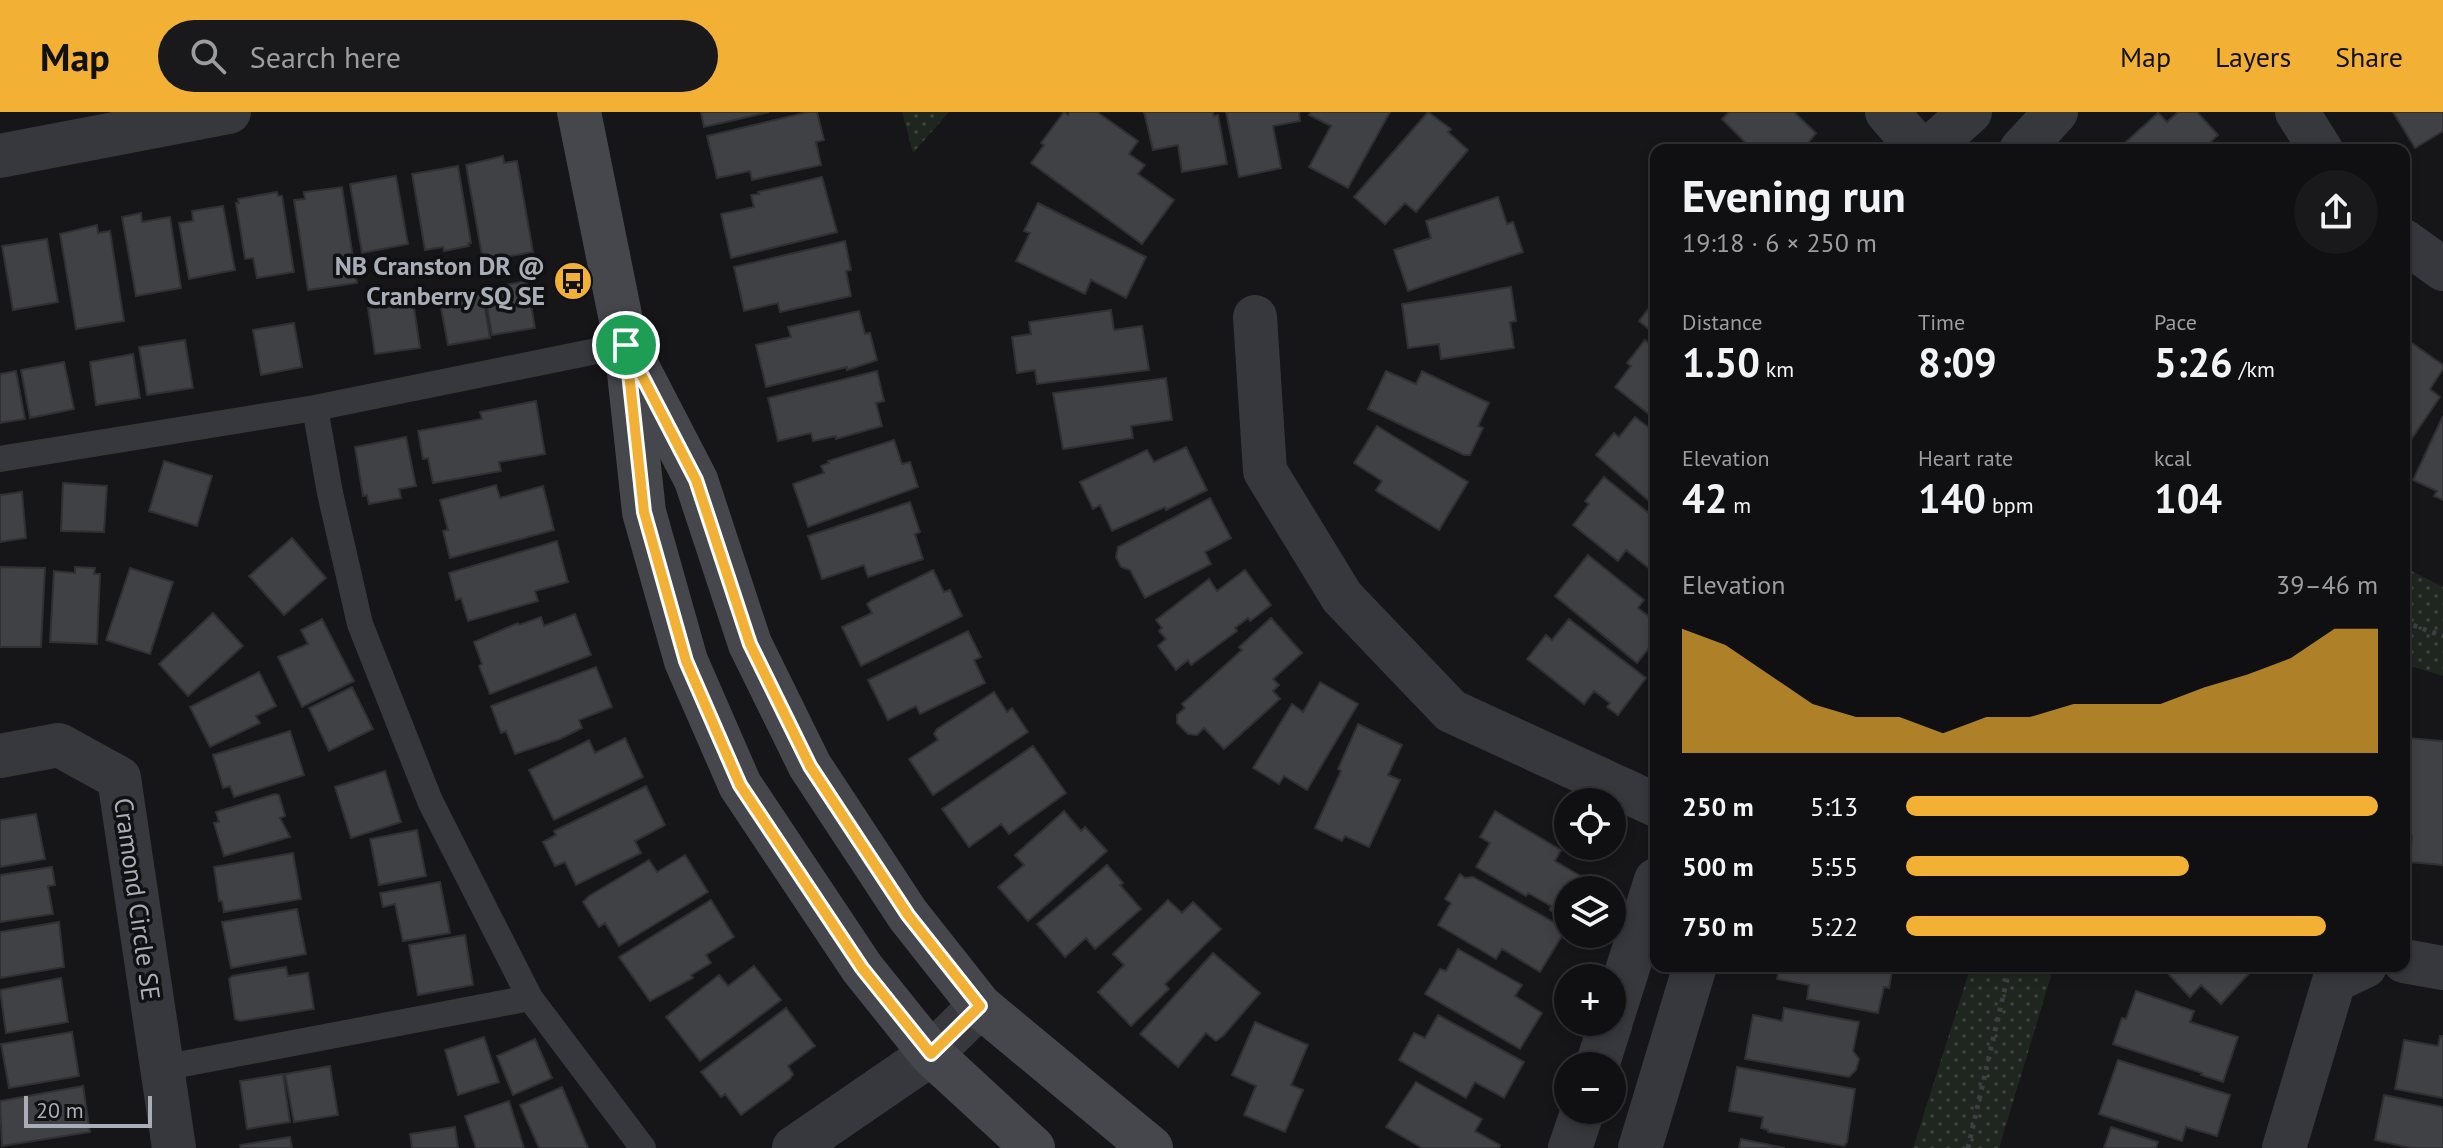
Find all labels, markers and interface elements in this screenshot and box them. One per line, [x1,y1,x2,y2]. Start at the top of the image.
search box [158,20,718,92]
text: Map [40,32,110,81]
icon: search [186,34,230,78]
text: Search here [250,37,401,76]
text: Map [2120,38,2171,75]
text: Layers [2215,38,2291,75]
text: Share [2335,38,2403,75]
text: Evening run [1682,167,1906,224]
button: share [2294,170,2378,254]
text: 19:18 · 6 × 250 m [1682,226,1877,259]
place label: NB Cranston DR @ Cranberry SQ SE [335,249,545,312]
bus stop icon: NB Cranston DR @ Cranberry SQ SE [552,260,594,302]
text: Distance [1682,308,1763,336]
text: Time [1918,308,1965,336]
text: Pace [2154,308,2197,336]
pin [592,311,660,379]
icon: arrive [604,323,648,367]
text: 1.50 [1682,336,1760,388]
text: 8:09 [1918,336,1997,388]
text: 5:26 [2154,336,2233,388]
text: km [1760,355,1794,383]
text: /km [2233,355,2275,383]
text: Elevation [1682,444,1770,472]
text: Heart rate [1918,444,2013,472]
text: kcal [2154,444,2192,472]
text: 42 [1682,472,1727,524]
text: 140 [1918,472,1986,524]
text: 104 [2154,472,2222,524]
text: m [1727,491,1751,519]
text: bpm [1986,491,2034,519]
text: Elevation [1682,568,1786,601]
text: 39–46 m [2276,568,2378,601]
map controls [1554,788,1626,1124]
button: locate [1554,788,1626,860]
text: 250 m [1682,790,1754,823]
text: 5:13 [1810,790,1858,823]
street label: Cramond Circle SE [107,796,168,1002]
text: 500 m [1682,850,1754,883]
text: 5:55 [1810,850,1858,883]
button: layers [1554,876,1626,948]
text: 750 m [1682,910,1754,943]
text: 5:22 [1810,910,1858,943]
button: + [1554,964,1626,1036]
button: − [1554,1052,1626,1124]
scale bar [24,1092,152,1128]
text: 20 m [36,1096,84,1124]

